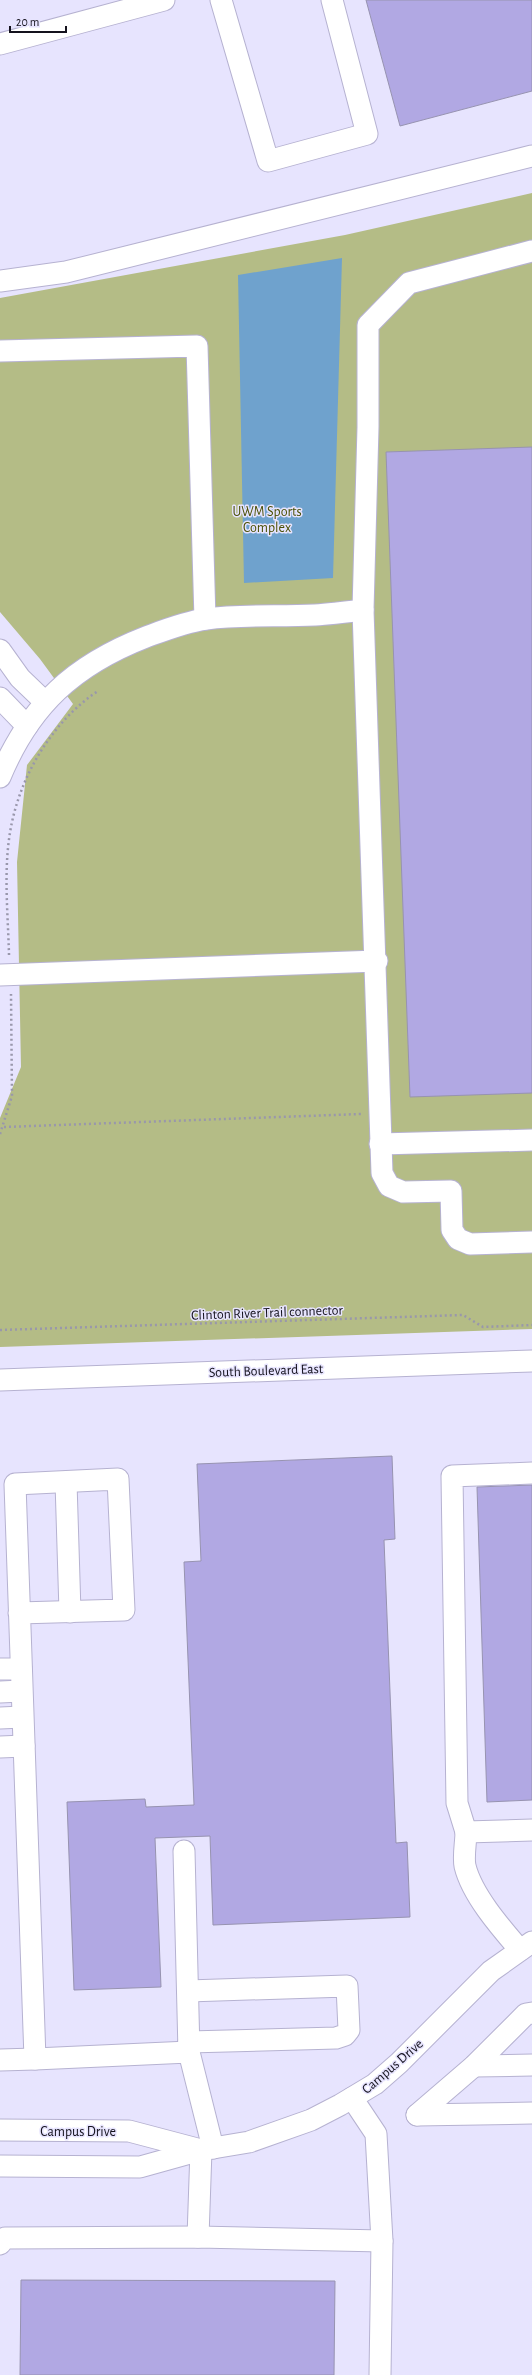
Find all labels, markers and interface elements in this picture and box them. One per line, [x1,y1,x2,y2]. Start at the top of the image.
scale bar [10,8,66,34]
text: 20 m [16,16,39,28]
park label: UWM Sports Complex [232,505,302,535]
street label: Clinton River Trail connector [191,1303,344,1323]
street label: South Boulevard East [209,1362,324,1380]
street label: Campus Drive [360,2037,426,2097]
street label: Campus Drive [40,2125,116,2139]

